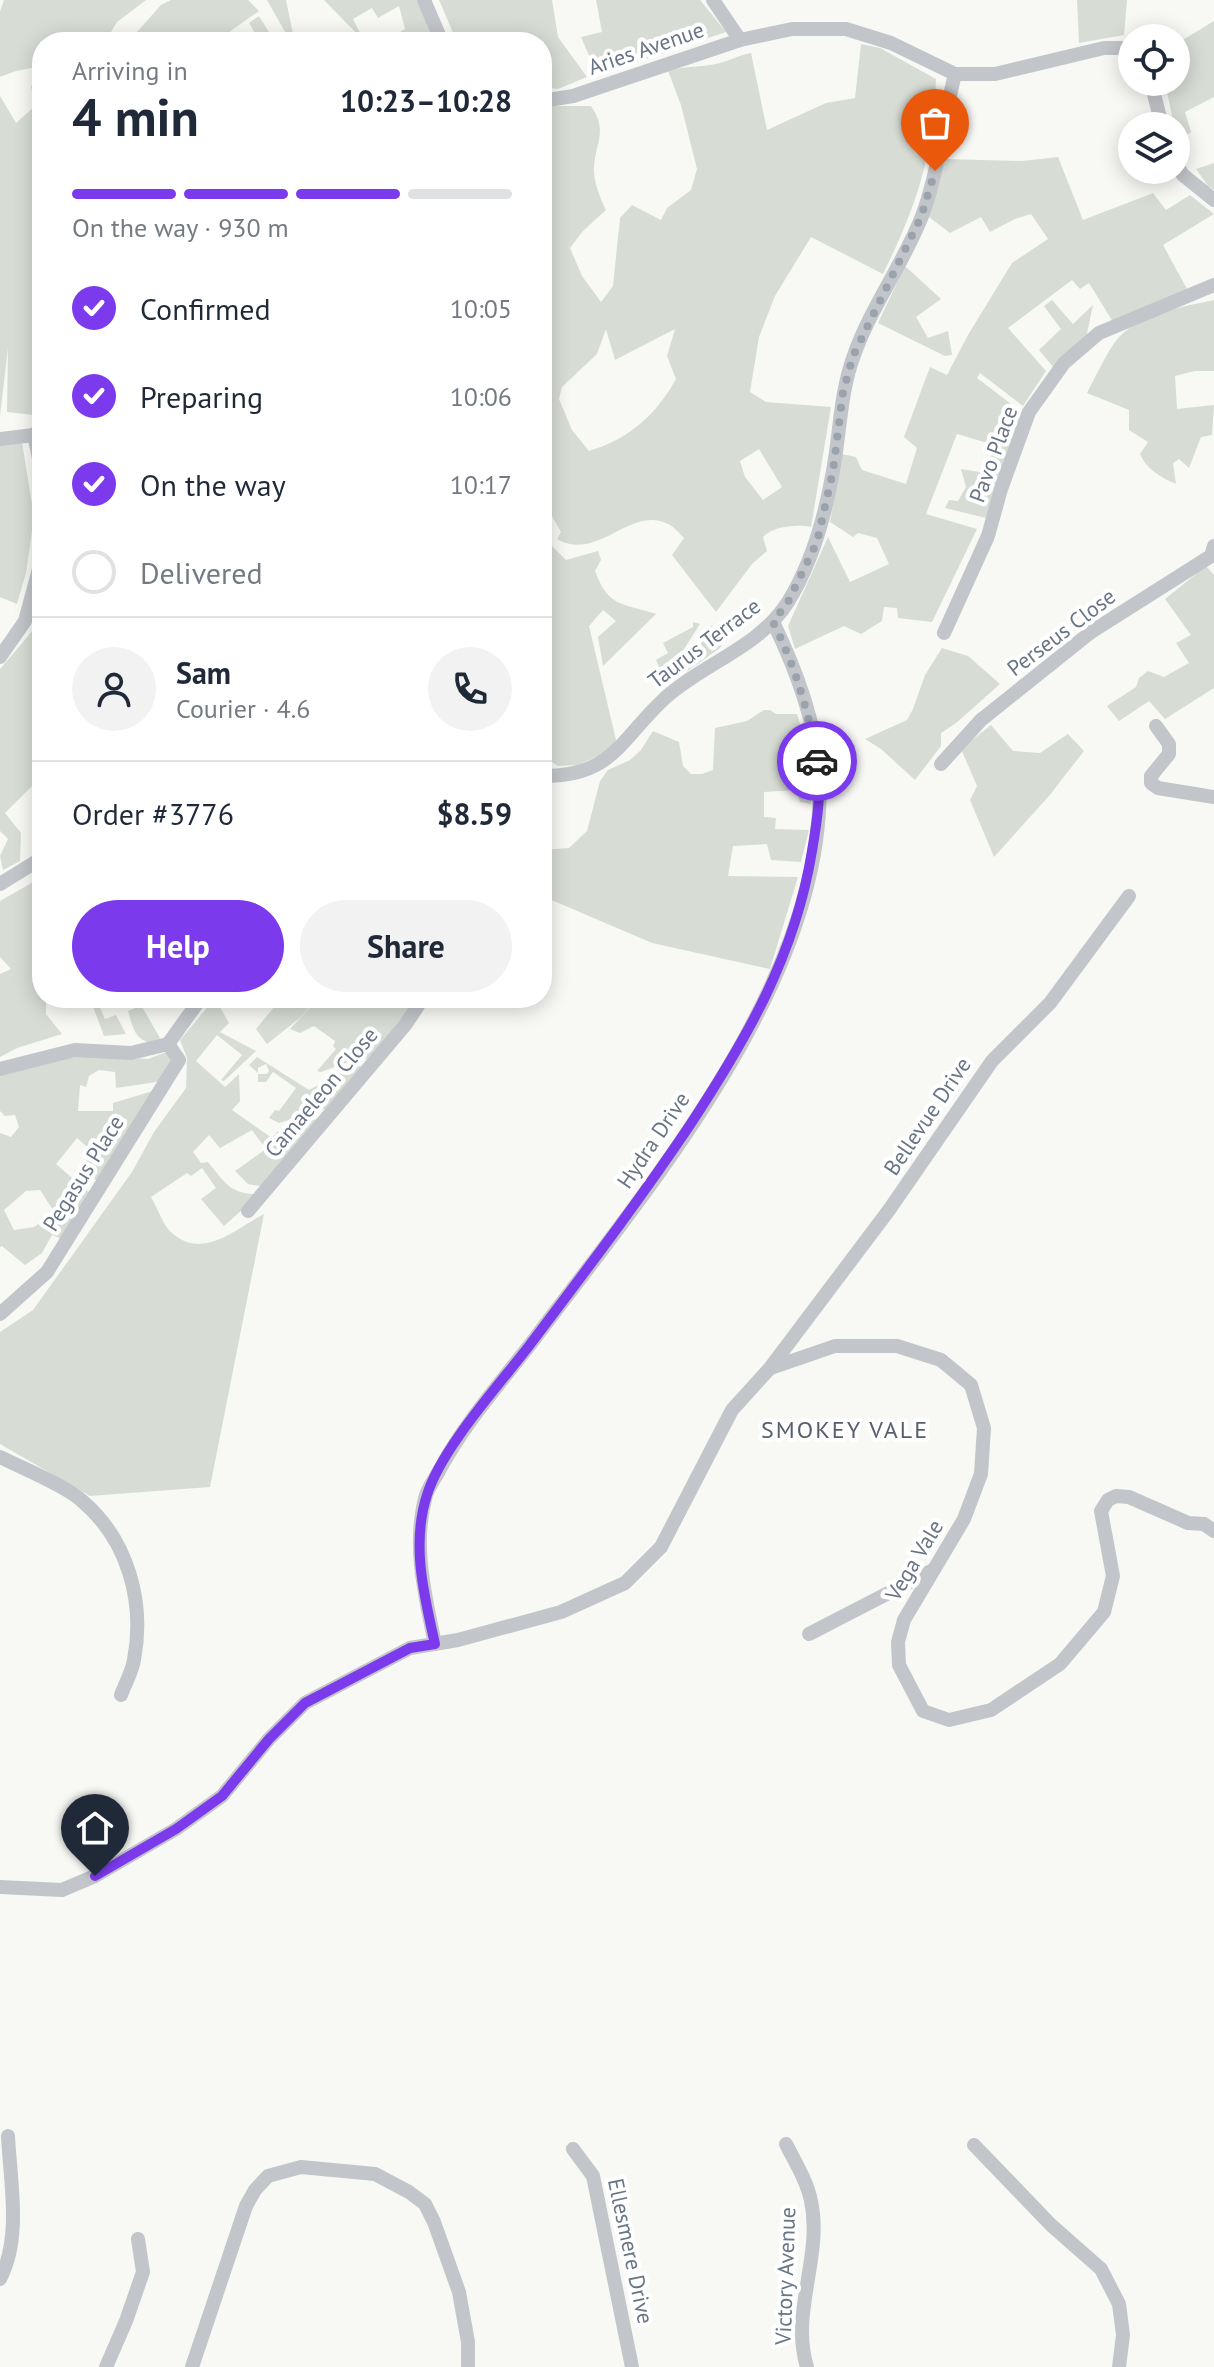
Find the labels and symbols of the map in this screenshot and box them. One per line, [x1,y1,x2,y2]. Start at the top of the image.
street label: Aries Avenue [584,15,708,81]
pin [901,89,969,171]
street label: Pavo Place [963,402,1023,506]
street label: Perseus Close [1001,582,1121,682]
street label: Taurus Terrace [642,592,766,694]
courier [777,721,857,801]
street label: Camaeleon Close [258,1021,384,1163]
street label: Bellevue Drive [877,1052,977,1180]
street label: Hydra Drive [611,1086,695,1194]
street label: Pegasus Place [36,1110,130,1236]
district label: SMOKEY VALE [761,1414,929,1445]
street label: Vega Vale [878,1514,949,1607]
pin [61,1794,129,1876]
street label: Ellesmere Drive [602,2176,660,2326]
street label: Victory Avenue [769,2206,801,2347]

